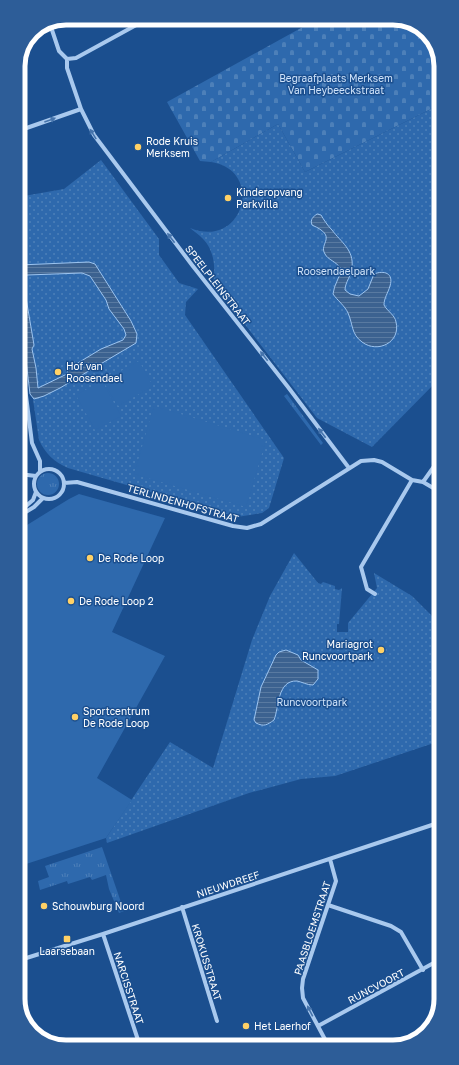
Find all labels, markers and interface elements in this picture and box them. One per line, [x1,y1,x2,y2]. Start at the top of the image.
park label: Begraafplaats Merksem Van Heybeeckstraat [279,72,393,96]
one-way arrow [44,116,56,122]
one-way arrow [90,128,97,139]
place label: Rode Kruis Merksem [146,135,198,159]
marker: Rode Kruis Merksem [133,142,143,152]
place label: Kinderopvang Parkvilla [236,186,303,210]
marker: Kinderopvang Parkvilla [223,193,233,203]
one-way arrow [167,232,175,243]
street label: SPEELPLEINSTRAAT [183,243,253,327]
park label: Roosendaelpark [297,265,375,277]
one-way arrow [260,351,269,362]
place label: Hof van Roosendael [66,360,123,384]
marker: Hof van Roosendael [53,367,63,377]
one-way arrow [318,427,326,438]
street label: TERLINDENHOFSTRAAT [126,481,240,525]
place label: De Rode Loop [98,552,164,564]
marker: De Rode Loop [85,553,95,563]
place label: De Rode Loop 2 [79,595,154,607]
marker: De Rode Loop 2 [66,596,76,606]
place label: Mariagrot Runcvoortpark [302,638,373,662]
marker: Mariagrot Runcvoortpark [376,645,386,655]
park label: Runcvoortpark [277,696,348,708]
place label: Sportcentrum De Rode Loop [83,705,150,729]
marker: Sportcentrum De Rode Loop [70,712,80,722]
street label: NIEUWDREEF [195,868,261,900]
street label: PAASBLOEMSTRAAT [291,880,333,976]
place label: Schouwburg Noord [52,900,144,912]
marker: Schouwburg Noord [39,901,49,911]
street label: KROKUSSTRAAT [190,922,224,1002]
marker: Laarsebaan [62,934,72,944]
place label: Laarsebaan [39,945,95,957]
street label: NARCISSTRAAT [112,950,146,1026]
street label: RUNCVOORT [346,966,406,1006]
one-way arrow [307,1005,313,1016]
place label: Het Laerhof [254,1020,311,1032]
marker: Het Laerhof [241,1021,251,1031]

